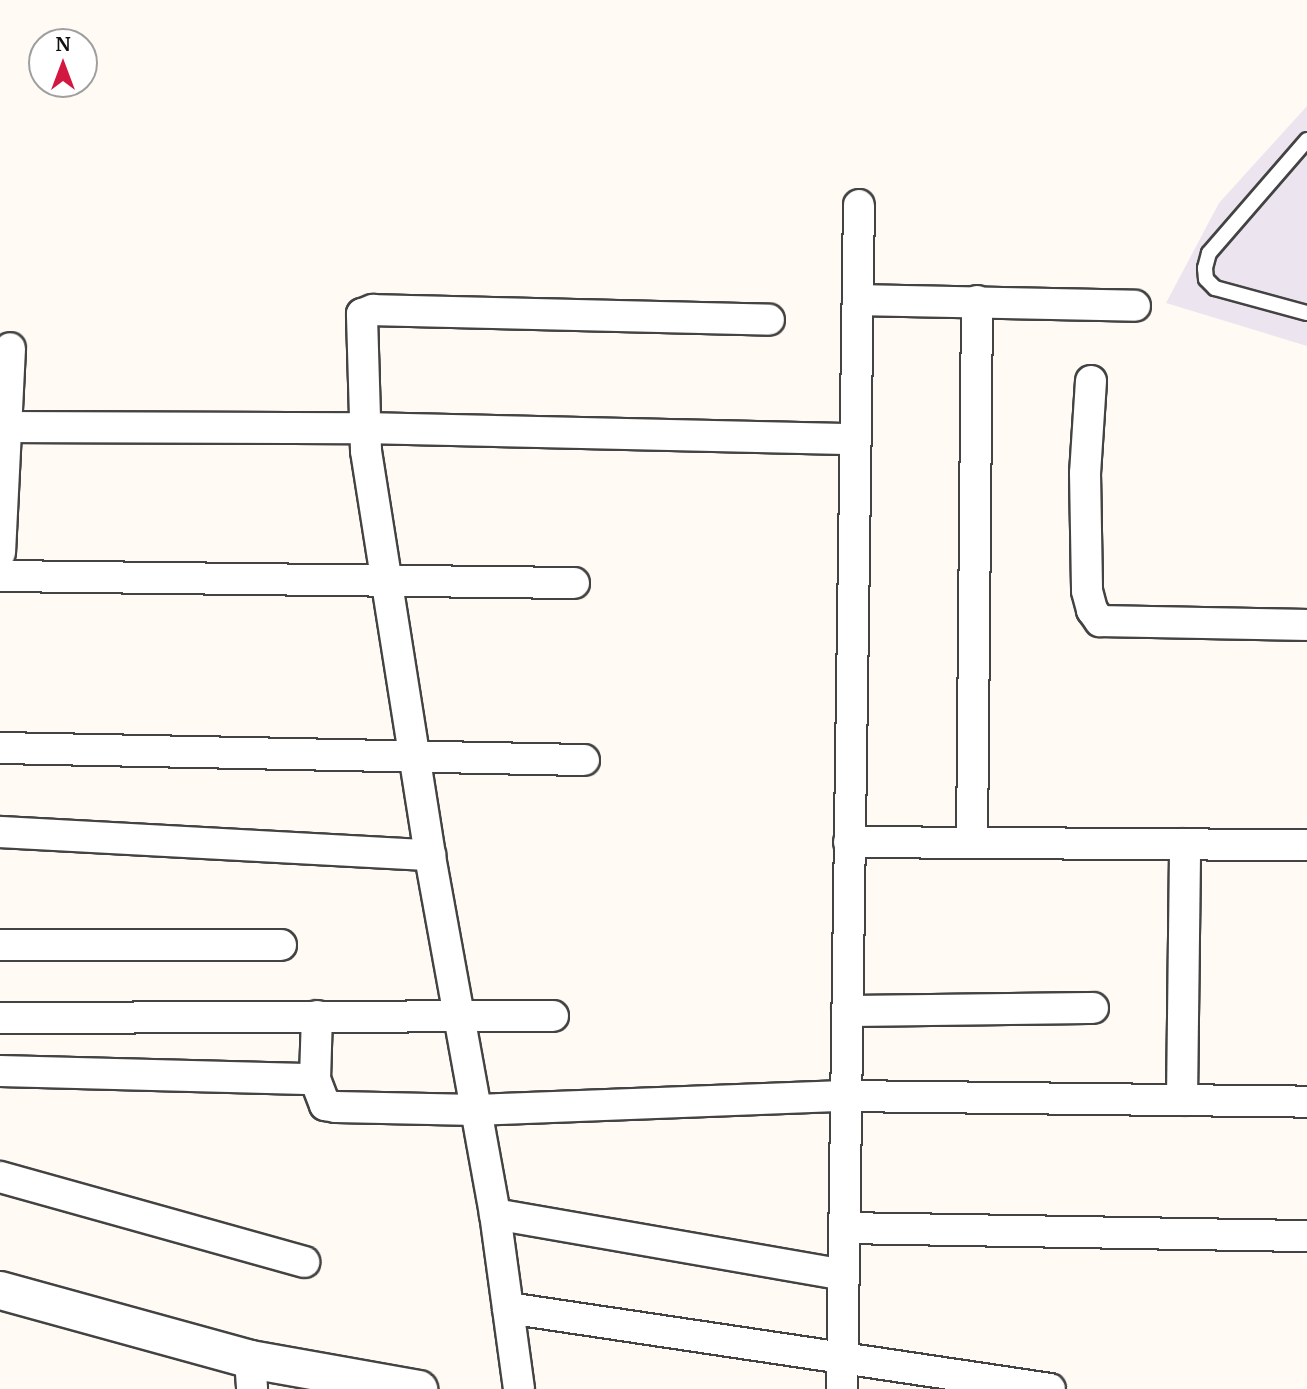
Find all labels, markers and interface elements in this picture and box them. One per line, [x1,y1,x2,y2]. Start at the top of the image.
north arrow [28,28,98,98]
text: N [55,32,71,56]

